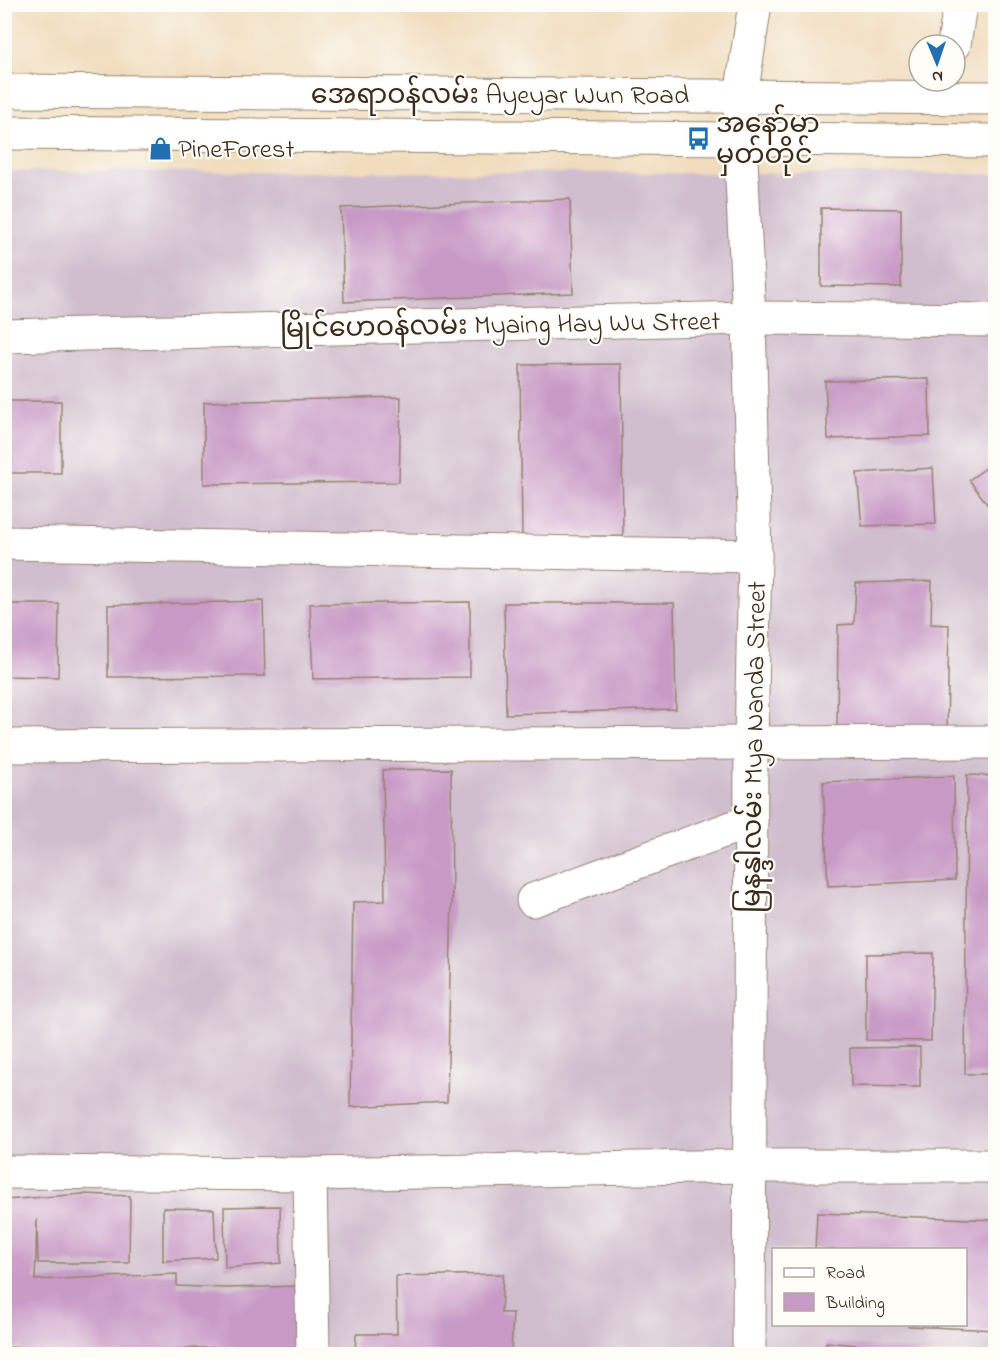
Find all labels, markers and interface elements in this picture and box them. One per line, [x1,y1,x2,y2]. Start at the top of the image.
north arrow [907,33,967,93]
text: N [931,64,943,88]
street label: အေရာဝန်လမ်း Ayeyar Wun Road [311,75,689,116]
place label: အနော်မာ မှတ်တိုင် [716,104,820,176]
bus stop icon: အနော်မာ မှတ်တိုင် [685,126,711,152]
place label: PineForest [178,131,295,170]
shop icon: PineForest [147,135,173,161]
street label: မြိုင်ဟေဝန်လမ်း Myaing Hay Wu Street [279,301,721,350]
street label: မြနန္ဒါလမ်း Mya Nanda Street [731,581,779,913]
legend [772,1248,967,1326]
text: Road [826,1261,865,1287]
text: Building [825,1291,885,1318]

